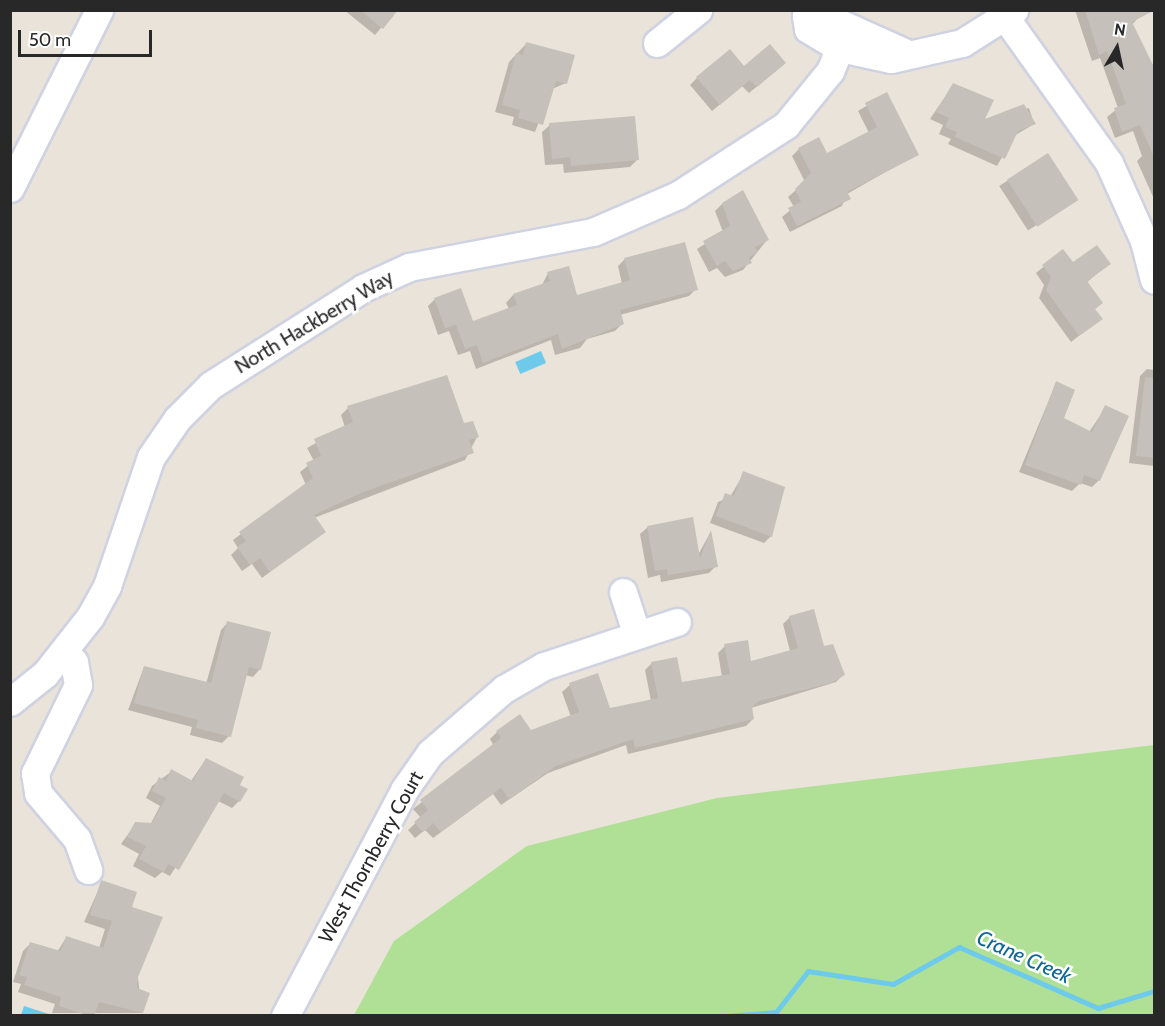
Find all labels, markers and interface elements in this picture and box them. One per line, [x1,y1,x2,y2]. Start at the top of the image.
scale bar [21,18,154,56]
north arrow [1087,18,1147,78]
text: N [1113,19,1127,40]
text: 50 m [29,29,71,51]
street label: North Hackberry Way [230,265,398,379]
street label: West Thornberry Court [314,767,428,947]
water label: Crane Creek [973,925,1075,989]

